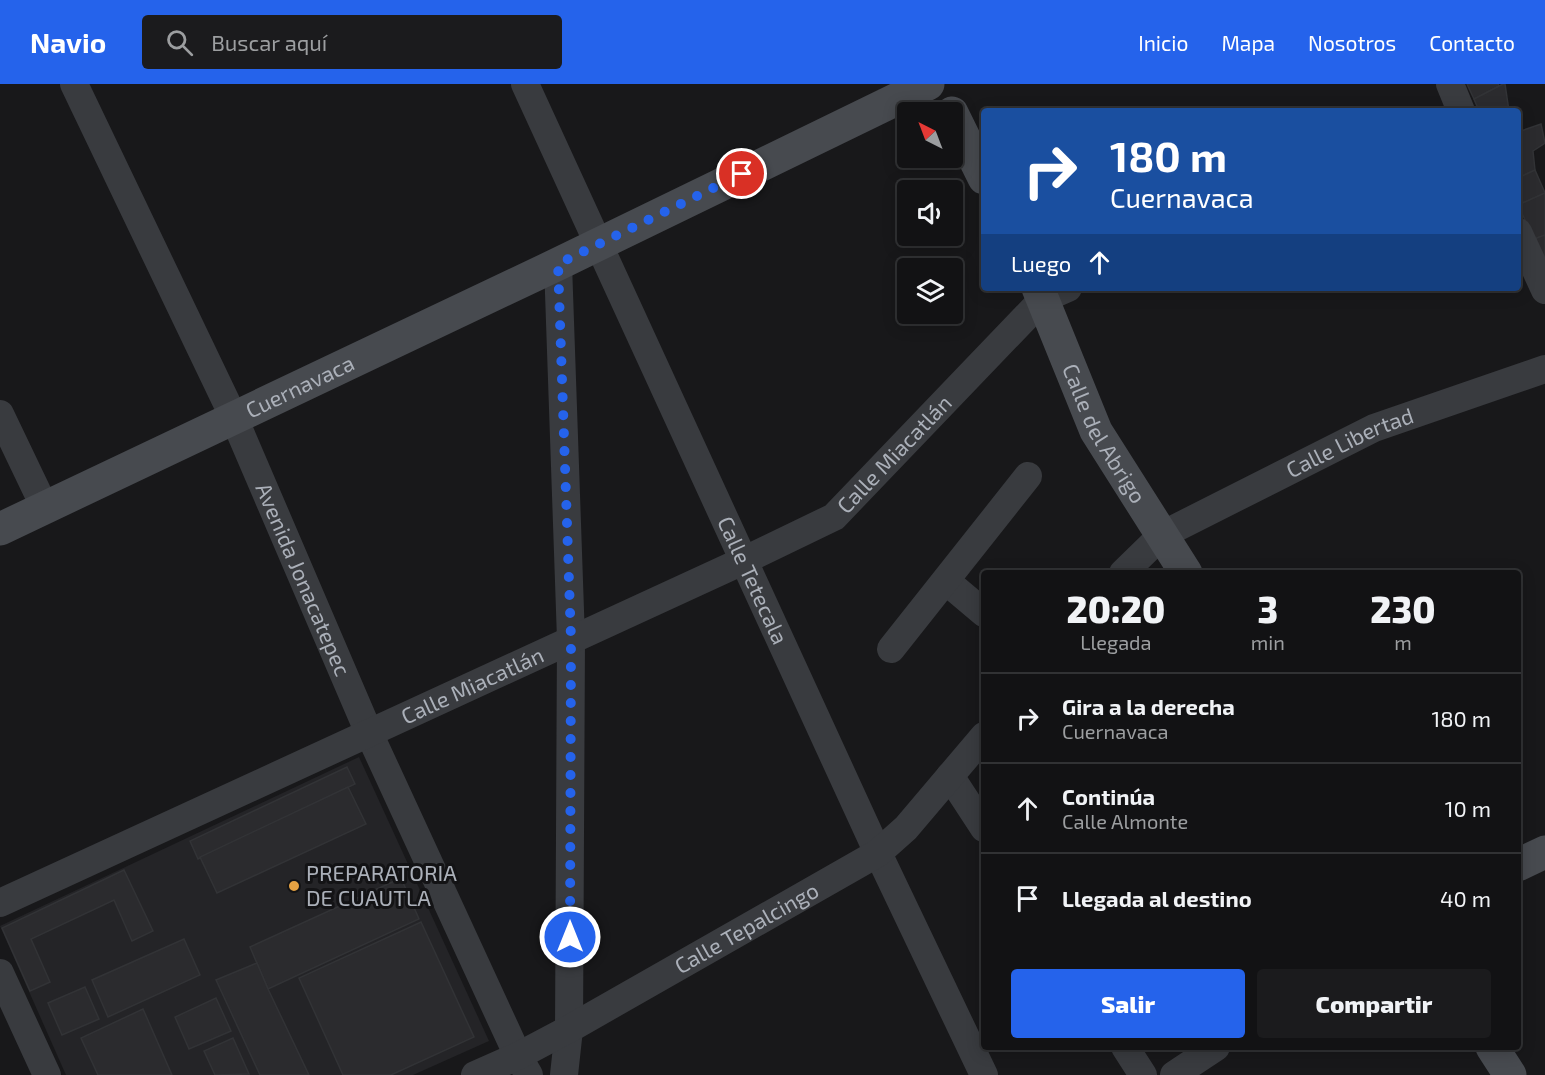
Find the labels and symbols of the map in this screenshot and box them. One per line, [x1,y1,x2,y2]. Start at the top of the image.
north arrow [897,102,963,168]
pin [716,148,767,199]
street label: Cuernavaca [241,349,358,423]
street label: Calle del Abrigo [1058,359,1152,507]
street label: Calle Miacatlán [831,389,956,518]
street label: Calle Libertad [1281,401,1417,482]
street label: Avenida Jonacatepec [251,479,357,679]
street label: Calle Tetecala [713,512,794,648]
street label: Calle Miacatlán [397,641,547,729]
place label: PREPARATORIA DE CUAUTLA [306,859,457,910]
street label: Calle Tepalcingo [670,876,822,978]
marker: PREPARATORIA DE CUAUTLA [287,879,301,893]
position arrow [538,905,602,969]

